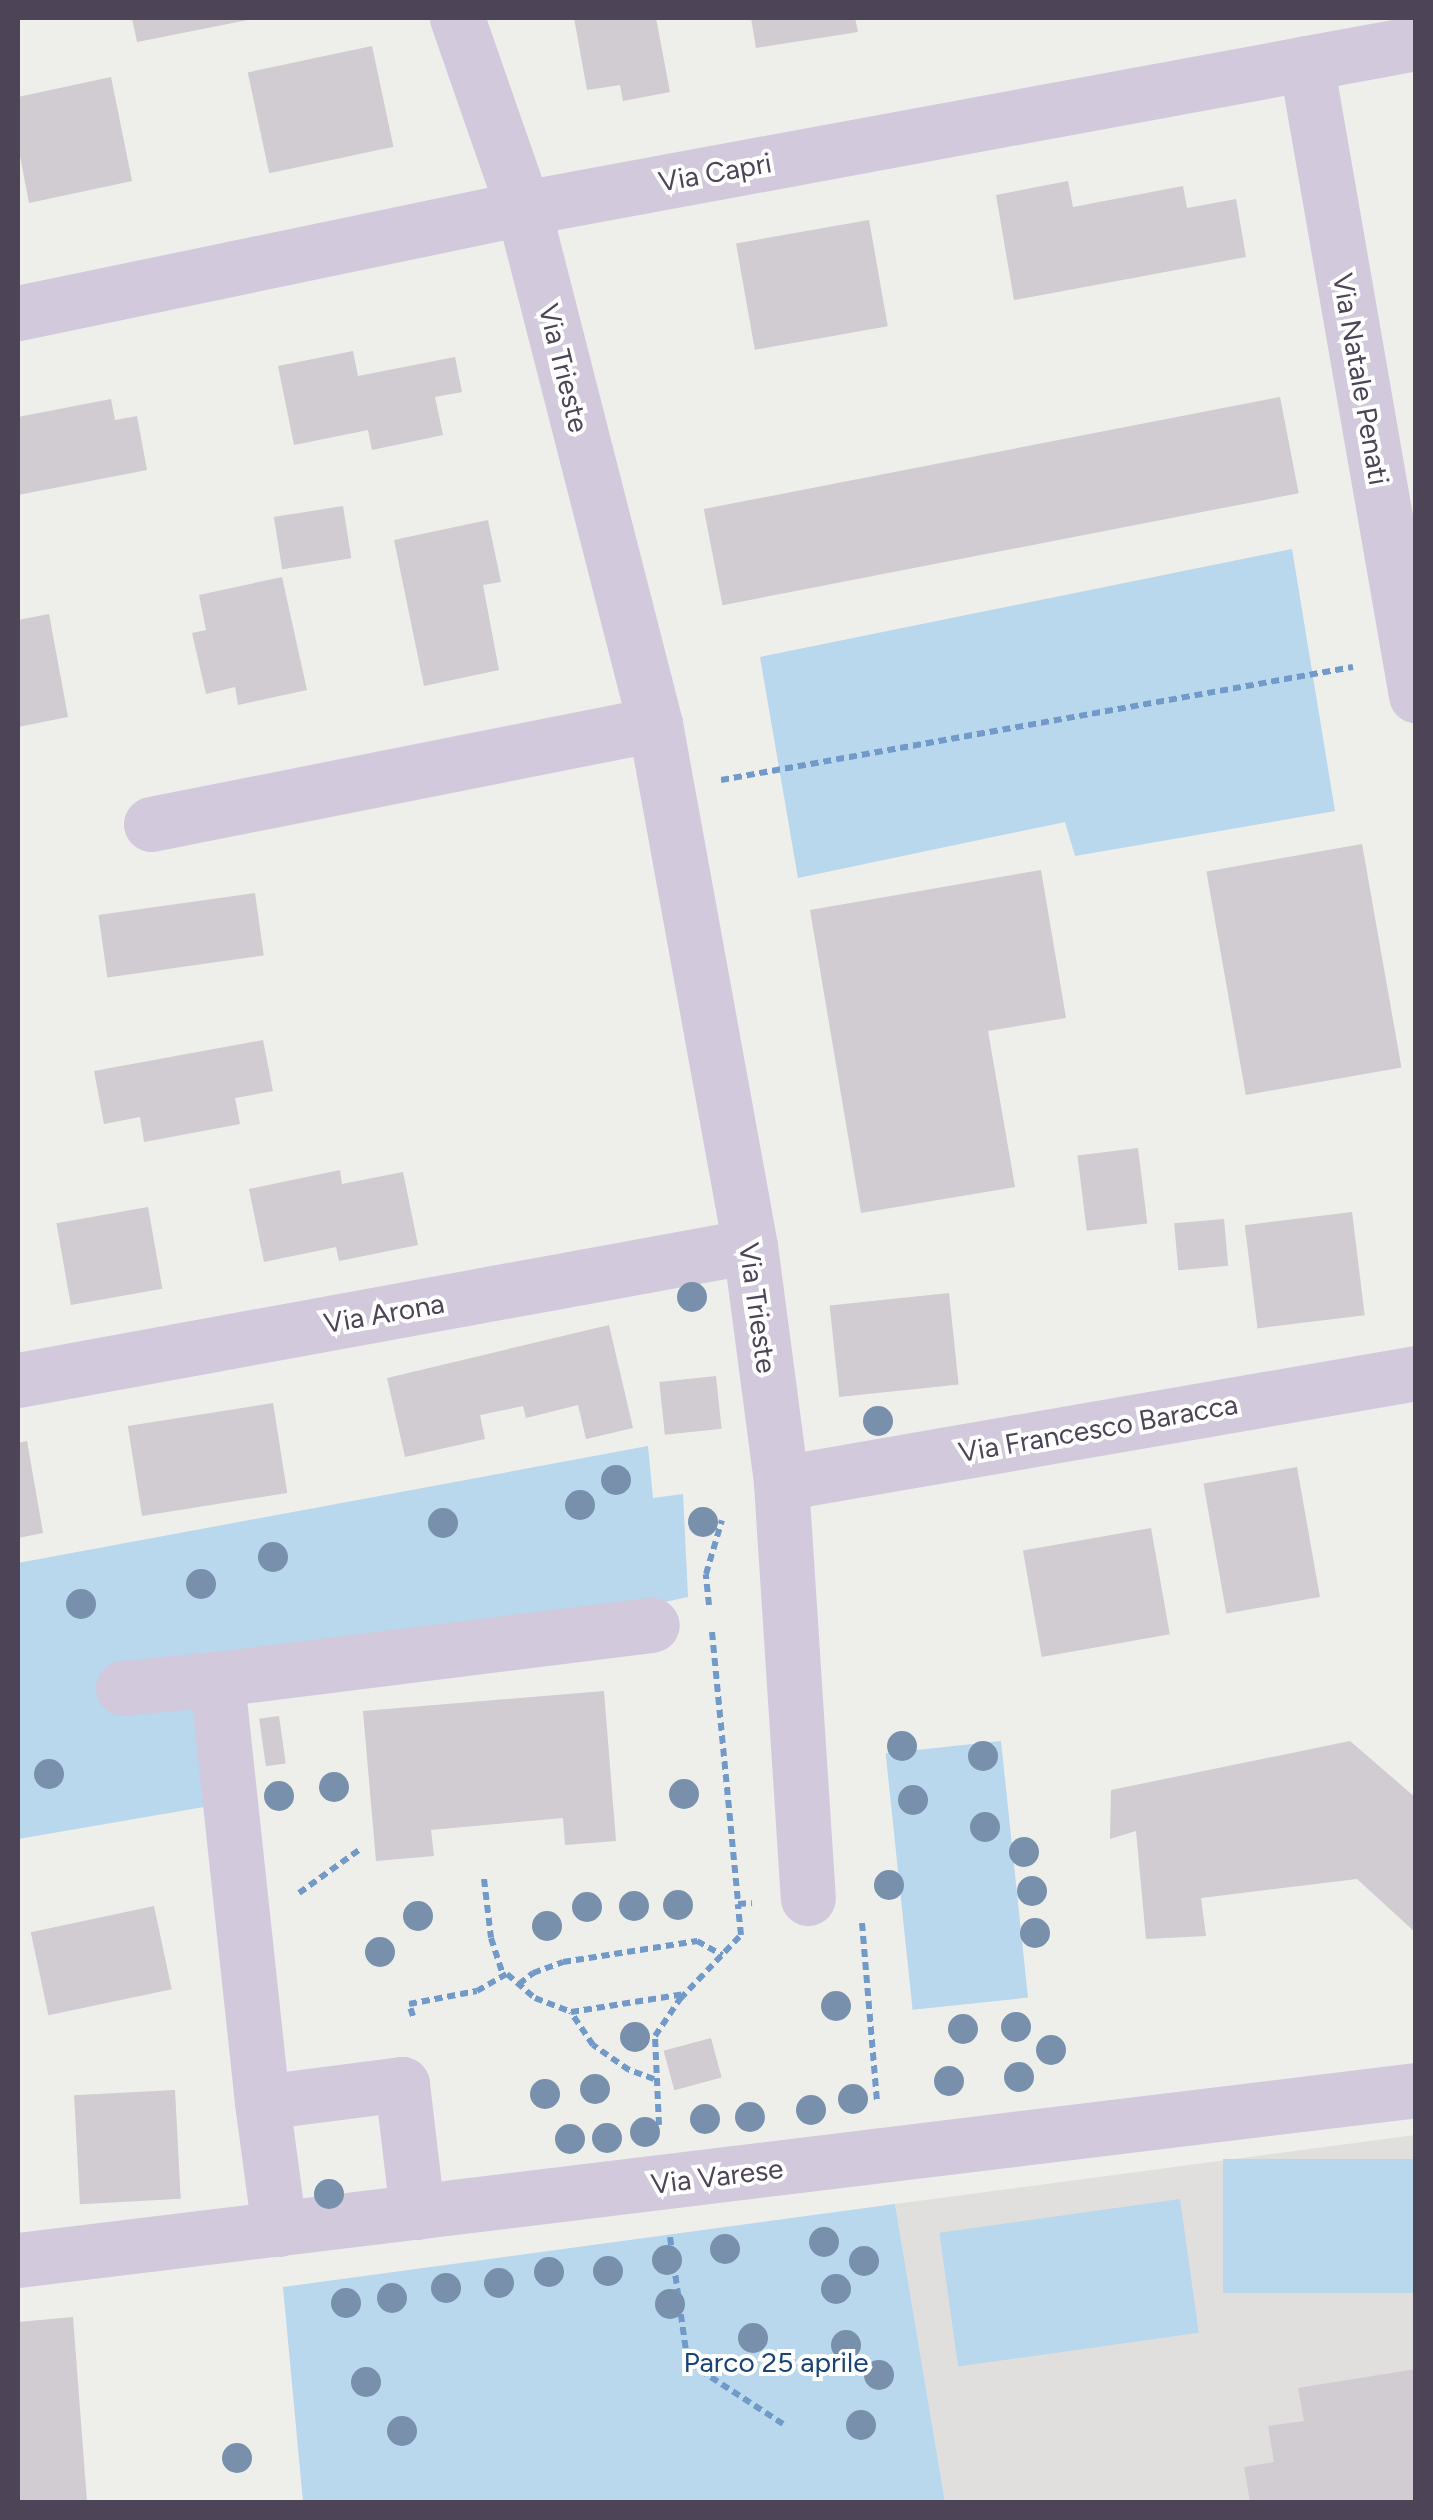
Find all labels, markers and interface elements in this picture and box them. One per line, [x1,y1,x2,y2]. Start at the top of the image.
street label: Via Capri [656,146,774,198]
street label: Via Natale Penati [1326,271,1396,487]
street label: Via Trieste [532,300,596,436]
street label: Via Trieste [732,1241,784,1375]
street label: Via Arona [321,1286,447,1340]
street label: Via Francesco Baracca [956,1387,1240,1469]
street label: Via Varese [649,2151,785,2201]
park label: Parco 25 aprile [684,2345,868,2379]

